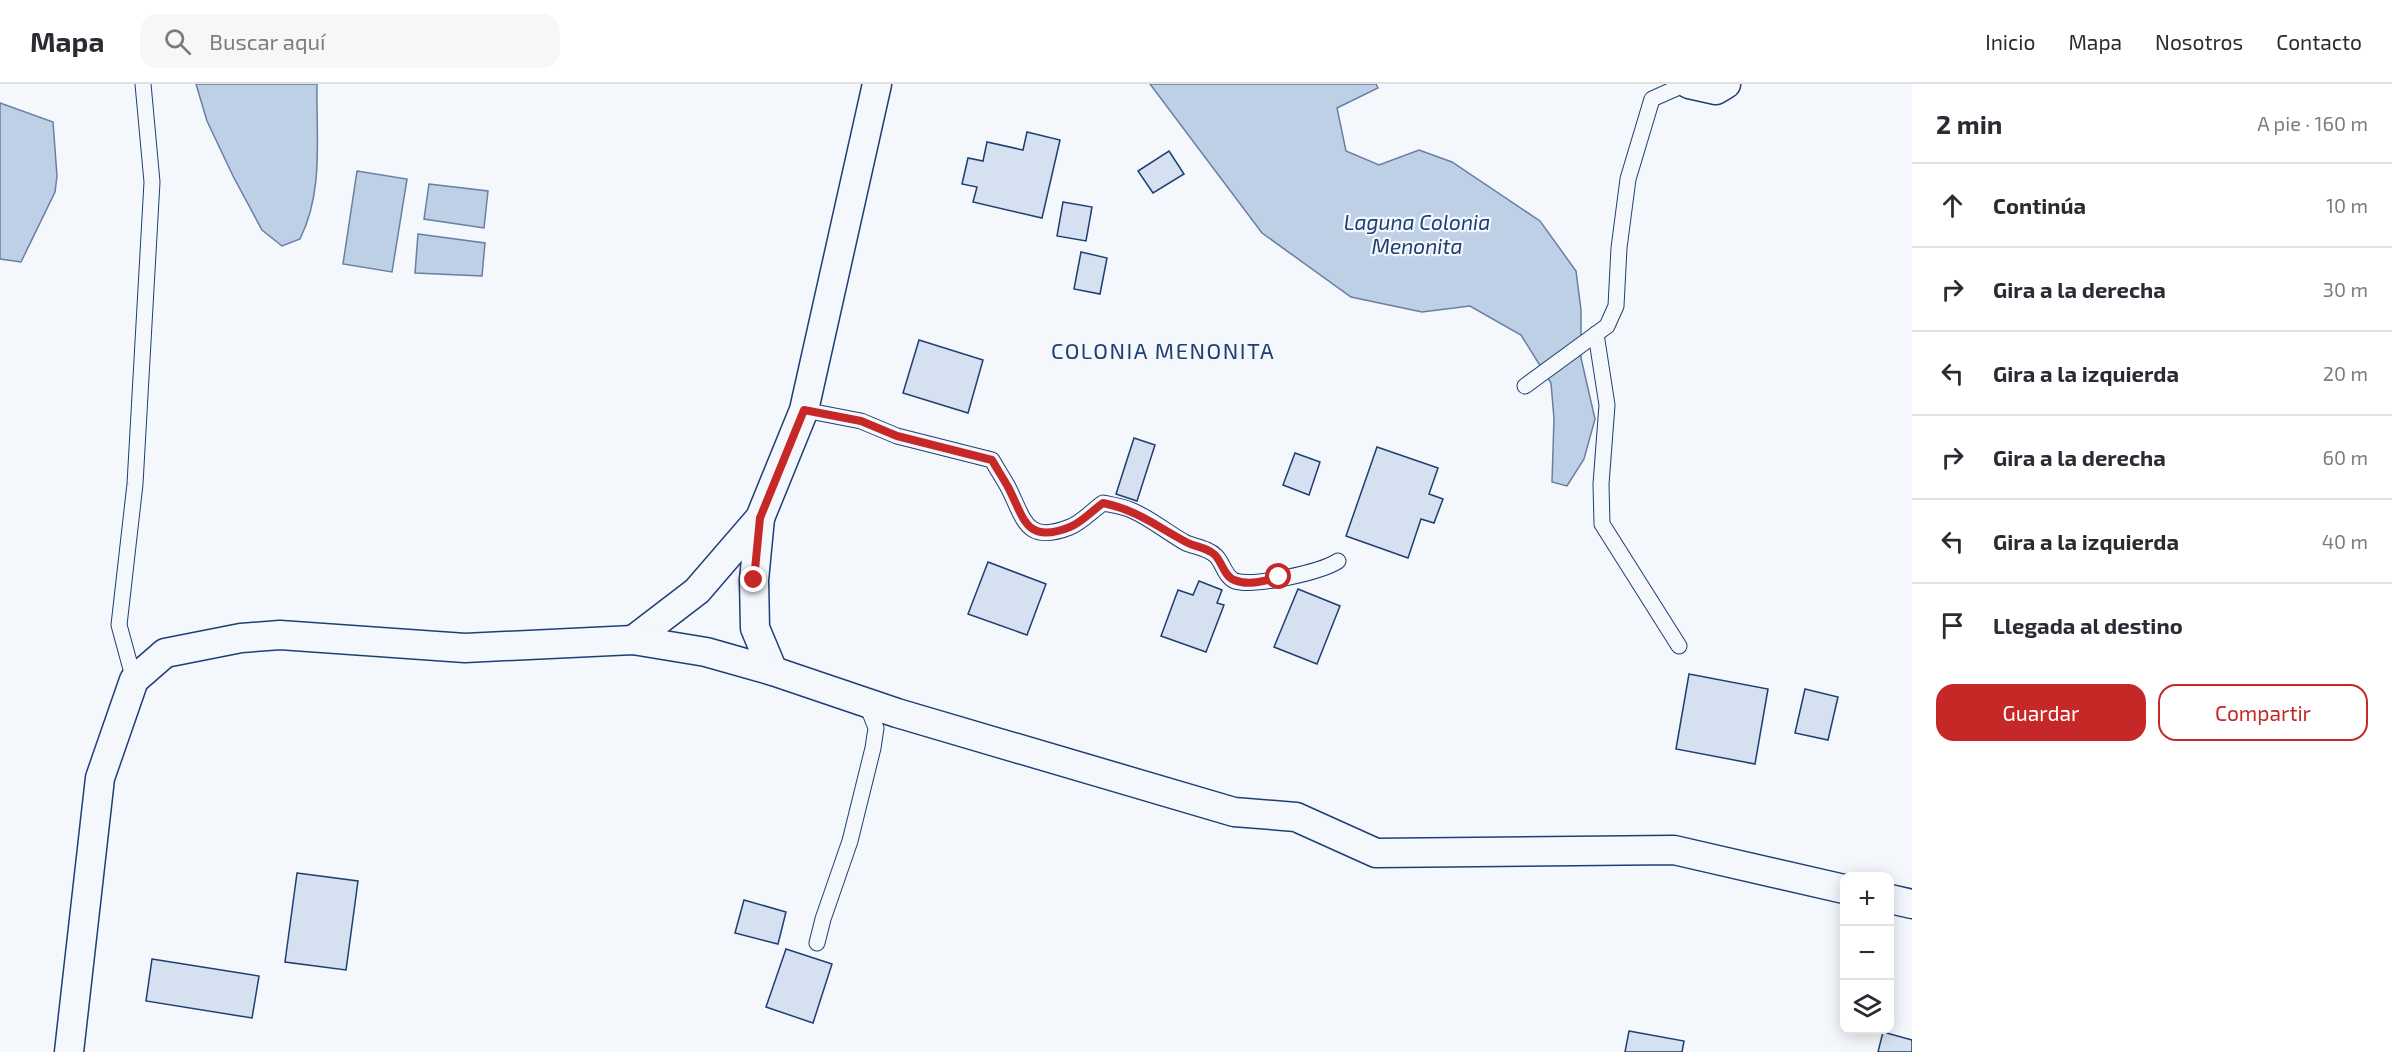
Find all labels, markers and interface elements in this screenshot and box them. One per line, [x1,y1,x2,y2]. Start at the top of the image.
search box [140,14,560,68]
text: Mapa [30,24,104,58]
icon: search [161,25,194,58]
text: Buscar aquí [209,28,325,54]
text: Inicio [1985,29,2035,54]
text: Mapa [2068,29,2122,54]
text: Nosotros [2155,29,2243,54]
text: Contacto [2276,29,2362,54]
text: 2 min [1936,108,2002,139]
text: A pie · 160 m [2257,111,2368,135]
icon: ahead [1936,189,1969,222]
text: Continúa [1993,192,2086,218]
text: 10 m [2326,193,2368,217]
water label: Laguna Colonia Menonita [1344,209,1490,258]
icon: right [1936,273,1969,306]
text: Gira a la derecha [1993,276,2166,302]
text: 30 m [2323,277,2368,301]
district label: COLONIA MENONITA [1051,337,1275,363]
icon: left [1936,357,1969,390]
text: Gira a la izquierda [1993,360,2179,386]
text: 20 m [2323,361,2368,385]
icon: right [1936,441,1969,474]
text: Gira a la derecha [1993,444,2166,470]
text: 60 m [2323,445,2368,469]
icon: left [1936,525,1969,558]
text: Gira a la izquierda [1993,528,2179,554]
text: 40 m [2322,529,2368,553]
route start [1265,563,1291,589]
route end [740,566,766,592]
icon: arrive [1936,609,1969,642]
text: Llegada al destino [1993,612,2183,638]
button: Guardar [1936,684,2146,741]
button: Compartir [2158,684,2368,741]
map controls [1840,872,1894,1034]
button: + [1840,872,1894,926]
button: − [1840,926,1894,980]
button: layers [1840,980,1894,1034]

